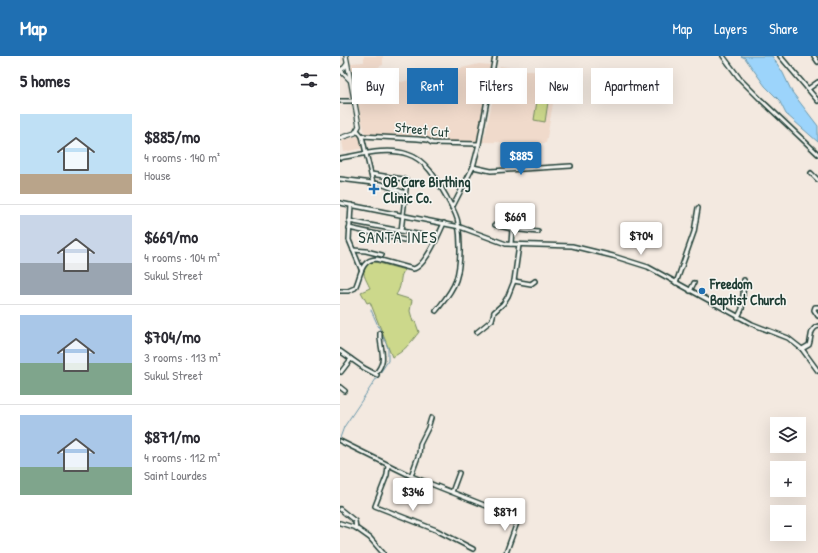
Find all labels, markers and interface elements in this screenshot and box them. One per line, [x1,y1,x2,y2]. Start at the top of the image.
text: Map [20,15,47,41]
text: Map [672,19,692,38]
text: Layers [714,19,747,38]
text: Share [769,19,798,38]
chip: Buy [352,68,399,104]
chip: Rent [407,68,458,104]
chip: Filters [466,68,527,104]
chip: New [535,68,583,104]
chip: Apartment [591,68,673,104]
text: 5 homes [20,69,70,92]
icon: filters [298,69,320,91]
street label: Street Cut [394,117,450,141]
text: $885/mo [144,125,200,148]
icon: home [52,130,100,178]
pin: $885 [497,142,545,176]
text: $885 [509,146,533,164]
text: 4 rooms · 140 m² [144,148,220,166]
text: House [144,166,171,184]
place label: OB Care Birthing Clinic Co. [383,172,470,207]
marker: OB Care Birthing Clinic Co. [368,183,380,195]
pin: $669 [491,203,539,237]
text: $669 [504,207,526,225]
pin: $704 [617,222,665,256]
text: $669/mo [144,225,198,248]
district label: SANTA INES [358,226,438,248]
text: $704 [629,226,653,244]
icon: home [52,231,100,279]
text: 4 rooms · 104 m² [144,248,220,266]
text: Sukul Street [144,266,202,284]
place label: Freedom Baptist Church [709,274,786,311]
marker: Freedom Baptist Church [697,286,707,296]
text: $704/mo [144,325,201,348]
icon: home [52,331,100,379]
text: 3 rooms · 113 m² [144,348,221,366]
text: Sukul Street [144,366,202,384]
map controls [770,417,806,541]
button: layers [770,417,806,453]
text: $871/mo [144,425,200,448]
icon: home [52,431,100,479]
text: 4 rooms · 112 m² [144,448,220,466]
button: + [770,461,806,497]
text: Saint Lourdes [144,466,207,484]
pin: $346 [389,478,437,512]
text: $346 [402,482,424,500]
pin: $871 [481,498,529,532]
text: $871 [493,502,517,520]
button: − [770,505,806,541]

